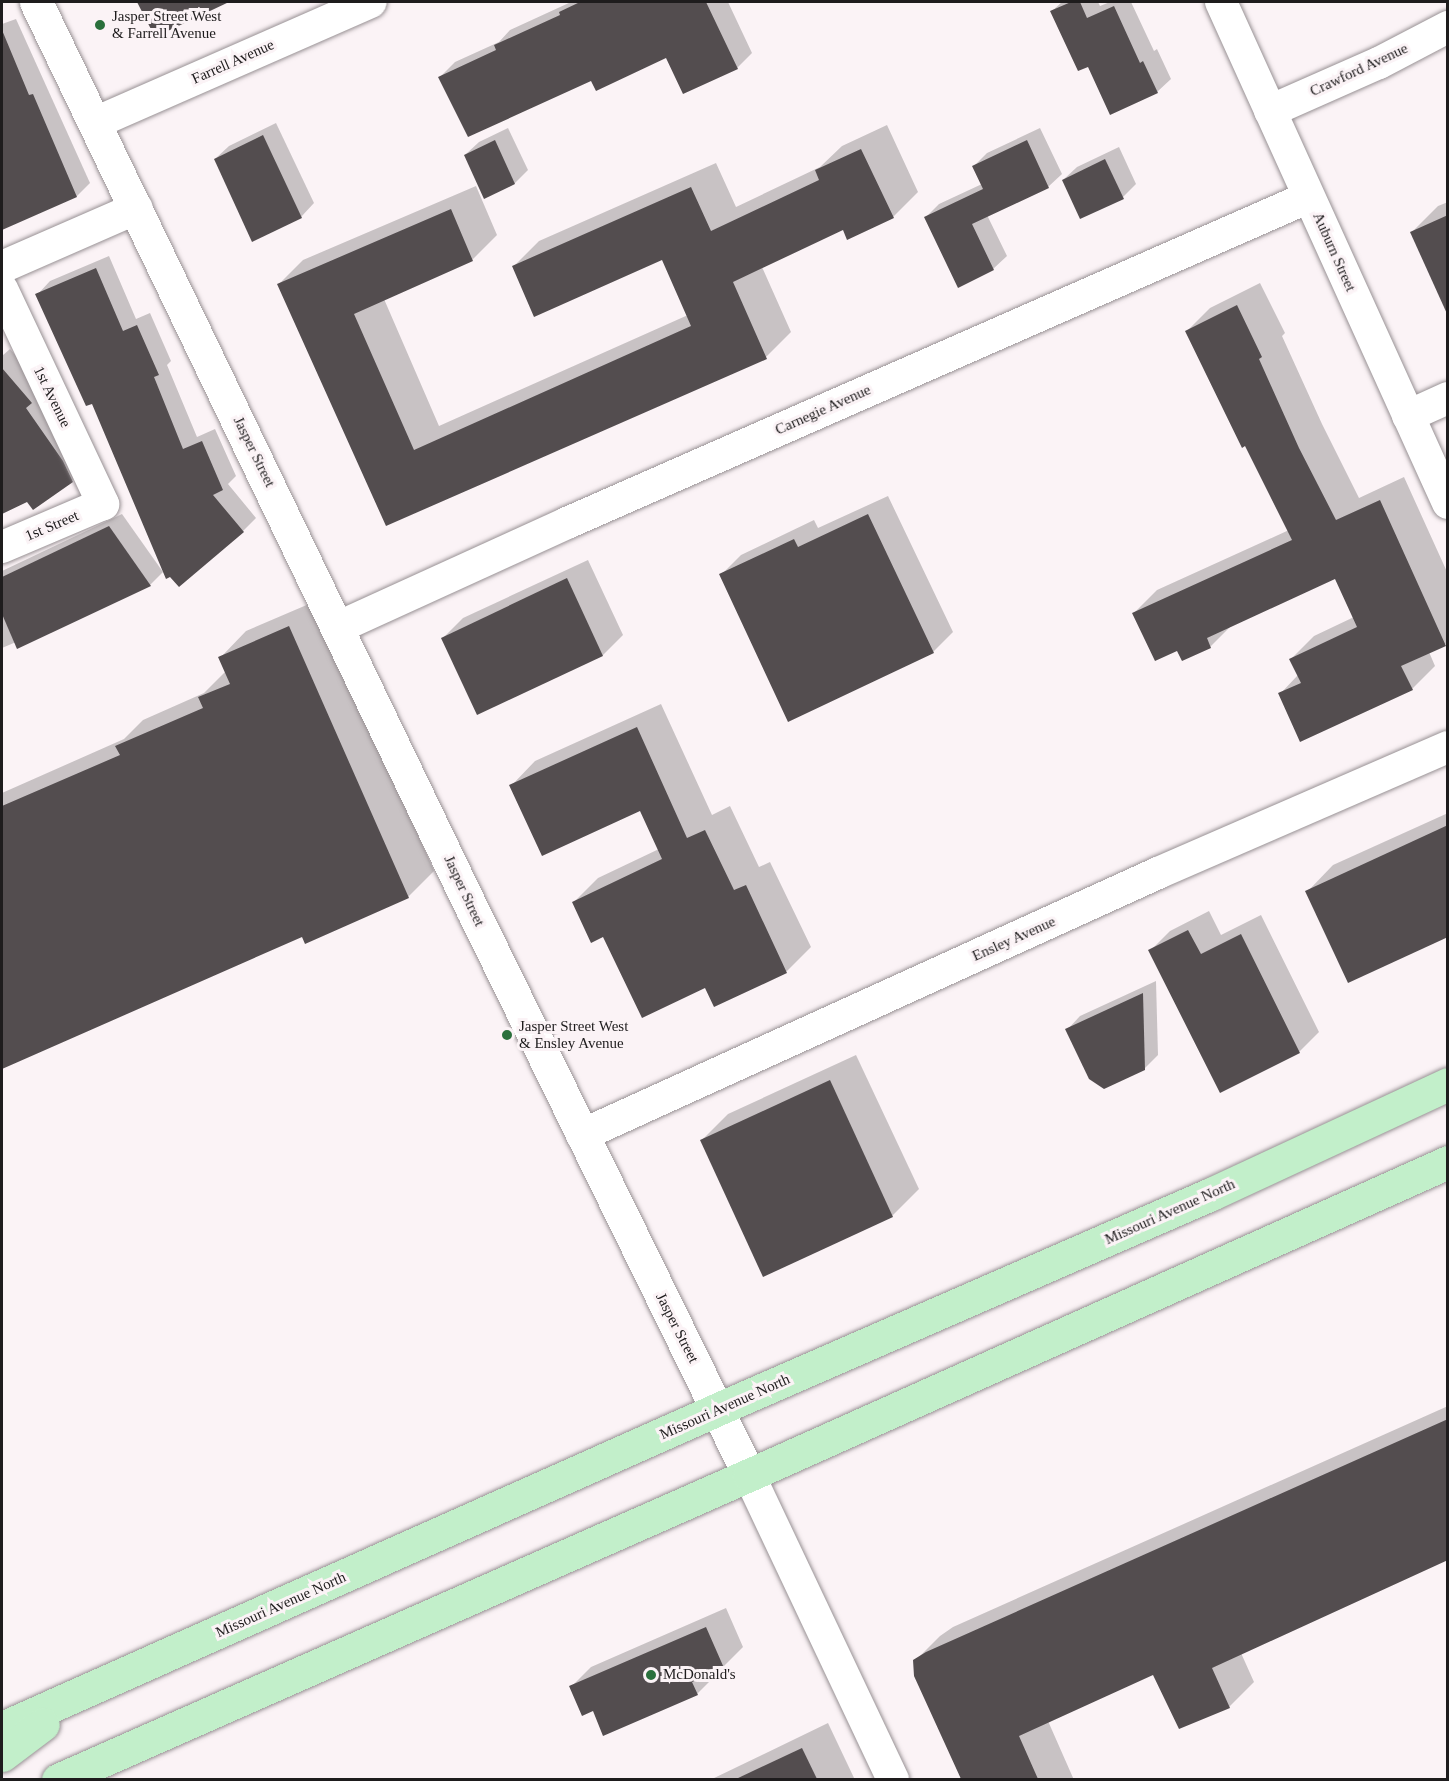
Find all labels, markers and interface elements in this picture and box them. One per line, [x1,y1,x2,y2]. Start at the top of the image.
place label: Jasper Street West & Farrell Avenue [112,7,222,42]
marker: Jasper Street West & Farrell Avenue [93,18,107,32]
street label: Farrell Avenue [189,36,277,88]
street label: Crawford Avenue [1307,39,1411,101]
street label: Auburn Street [1309,210,1359,294]
street label: 1st Avenue [29,363,75,431]
street label: Carnegie Avenue [772,381,874,439]
street label: Jasper Street [229,414,279,490]
street label: 1st Street [23,507,81,545]
street label: Jasper Street [440,853,488,929]
street label: Ensley Avenue [969,912,1059,966]
place label: Jasper Street West & Ensley Avenue [519,1017,629,1052]
marker: Jasper Street West & Ensley Avenue [500,1028,514,1042]
street label: Missouri Avenue North [1102,1175,1238,1249]
street label: Jasper Street [652,1290,702,1366]
street label: Missouri Avenue North [657,1370,793,1444]
street label: Missouri Avenue North [213,1568,349,1642]
place label: McDonald's [663,1666,736,1684]
marker: McDonald's [644,1668,658,1682]

